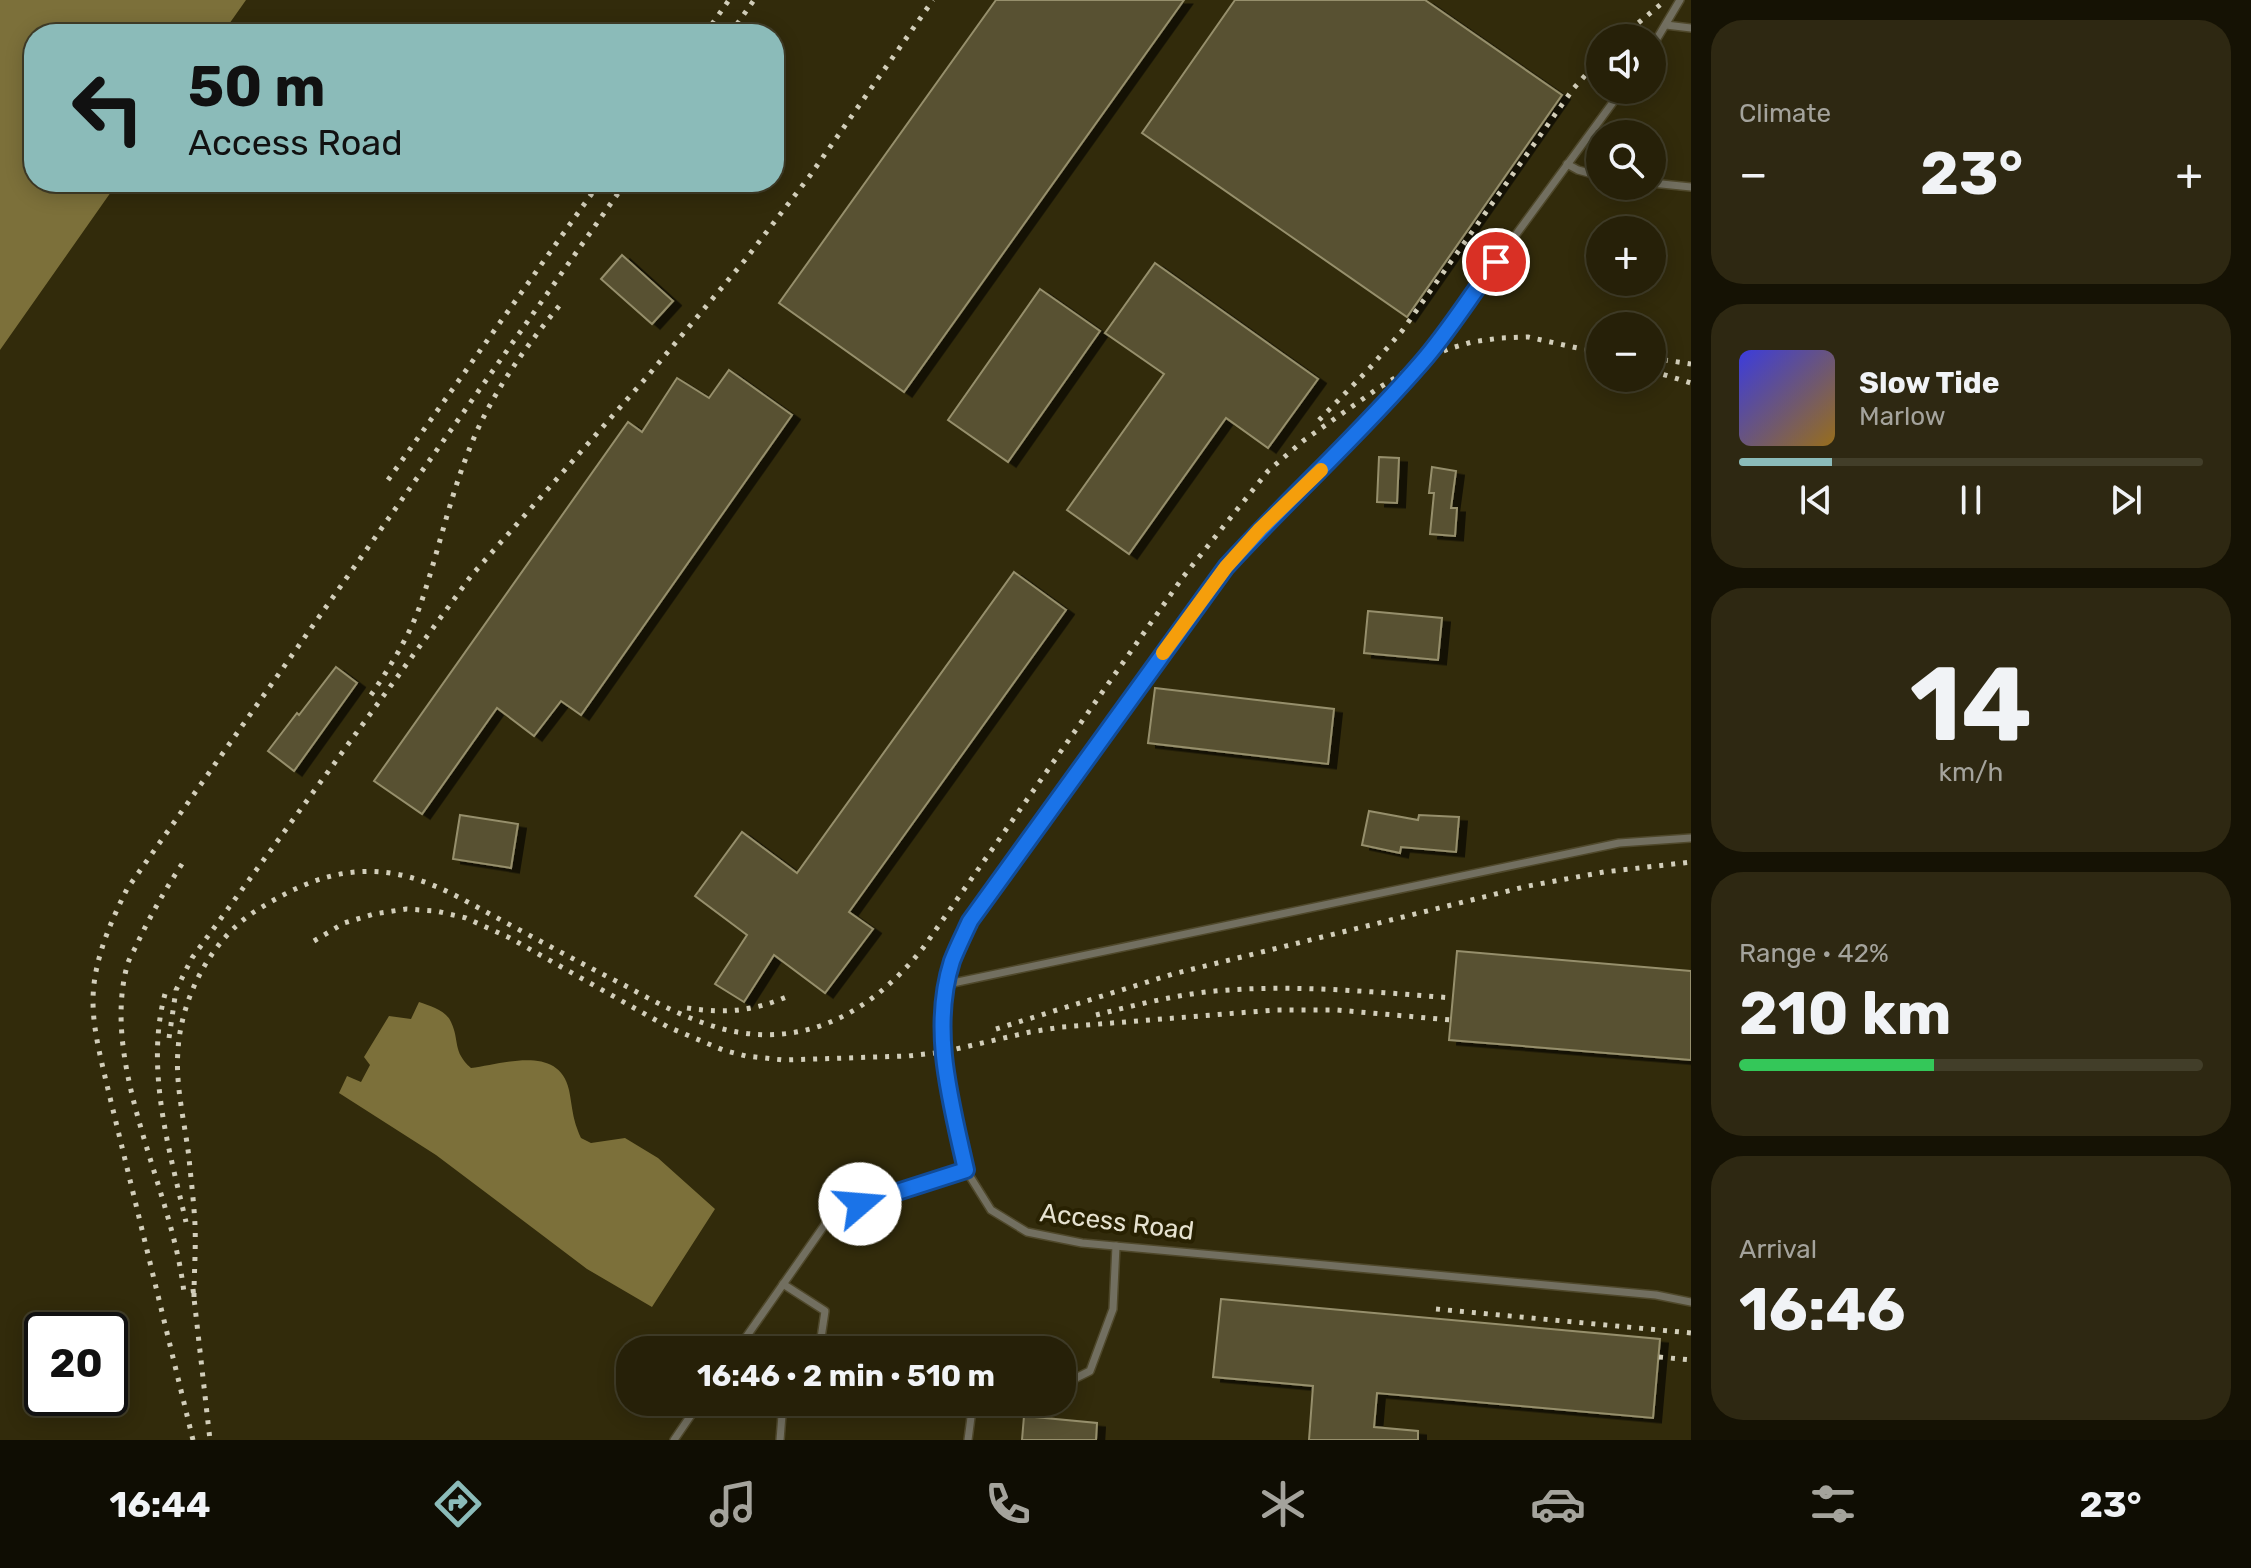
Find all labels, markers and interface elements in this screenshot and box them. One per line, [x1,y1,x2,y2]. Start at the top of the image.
map controls [1586,24,1666,392]
button: sound [1586,24,1666,104]
text: 50 m [188,54,325,120]
icon: left [56,56,160,160]
text: Climate [1739,98,1831,129]
button: search [1586,120,1666,200]
text: Access Road [188,121,403,164]
text: 23° [1920,138,2023,209]
text: − [1739,148,1768,200]
text: + [2176,148,2203,200]
button: + [1586,216,1666,296]
pin [1462,228,1530,296]
icon: arrive [1474,240,1518,284]
button: − [1586,312,1666,392]
text: Slow Tide [1859,365,1999,401]
text: Marlow [1859,401,1946,432]
icon: previous [1794,478,1838,522]
icon: pause [1949,478,1993,522]
icon: next [2104,478,2148,522]
text: 14 [1910,643,2032,766]
text: km/h [1939,757,2003,788]
text: Range · 42% [1739,938,1889,969]
text: 210 km [1739,978,1951,1049]
position arrow [818,1162,902,1246]
street label: Access Road [1038,1197,1196,1247]
text: Arrival [1739,1234,1817,1265]
text: 16:46 [1739,1274,1905,1345]
speed limit sign: 20 [24,1312,128,1416]
text: 16:46 · 2 min · 510 m [697,1358,995,1394]
icon: directions [430,1476,486,1532]
icon: music [705,1476,761,1532]
icon: phone [980,1476,1036,1532]
icon: climate [1255,1476,1311,1532]
icon: car [1530,1476,1586,1532]
icon: filters [1805,1476,1861,1532]
text: 16:44 [110,1483,211,1526]
text: 23° [2080,1483,2141,1526]

